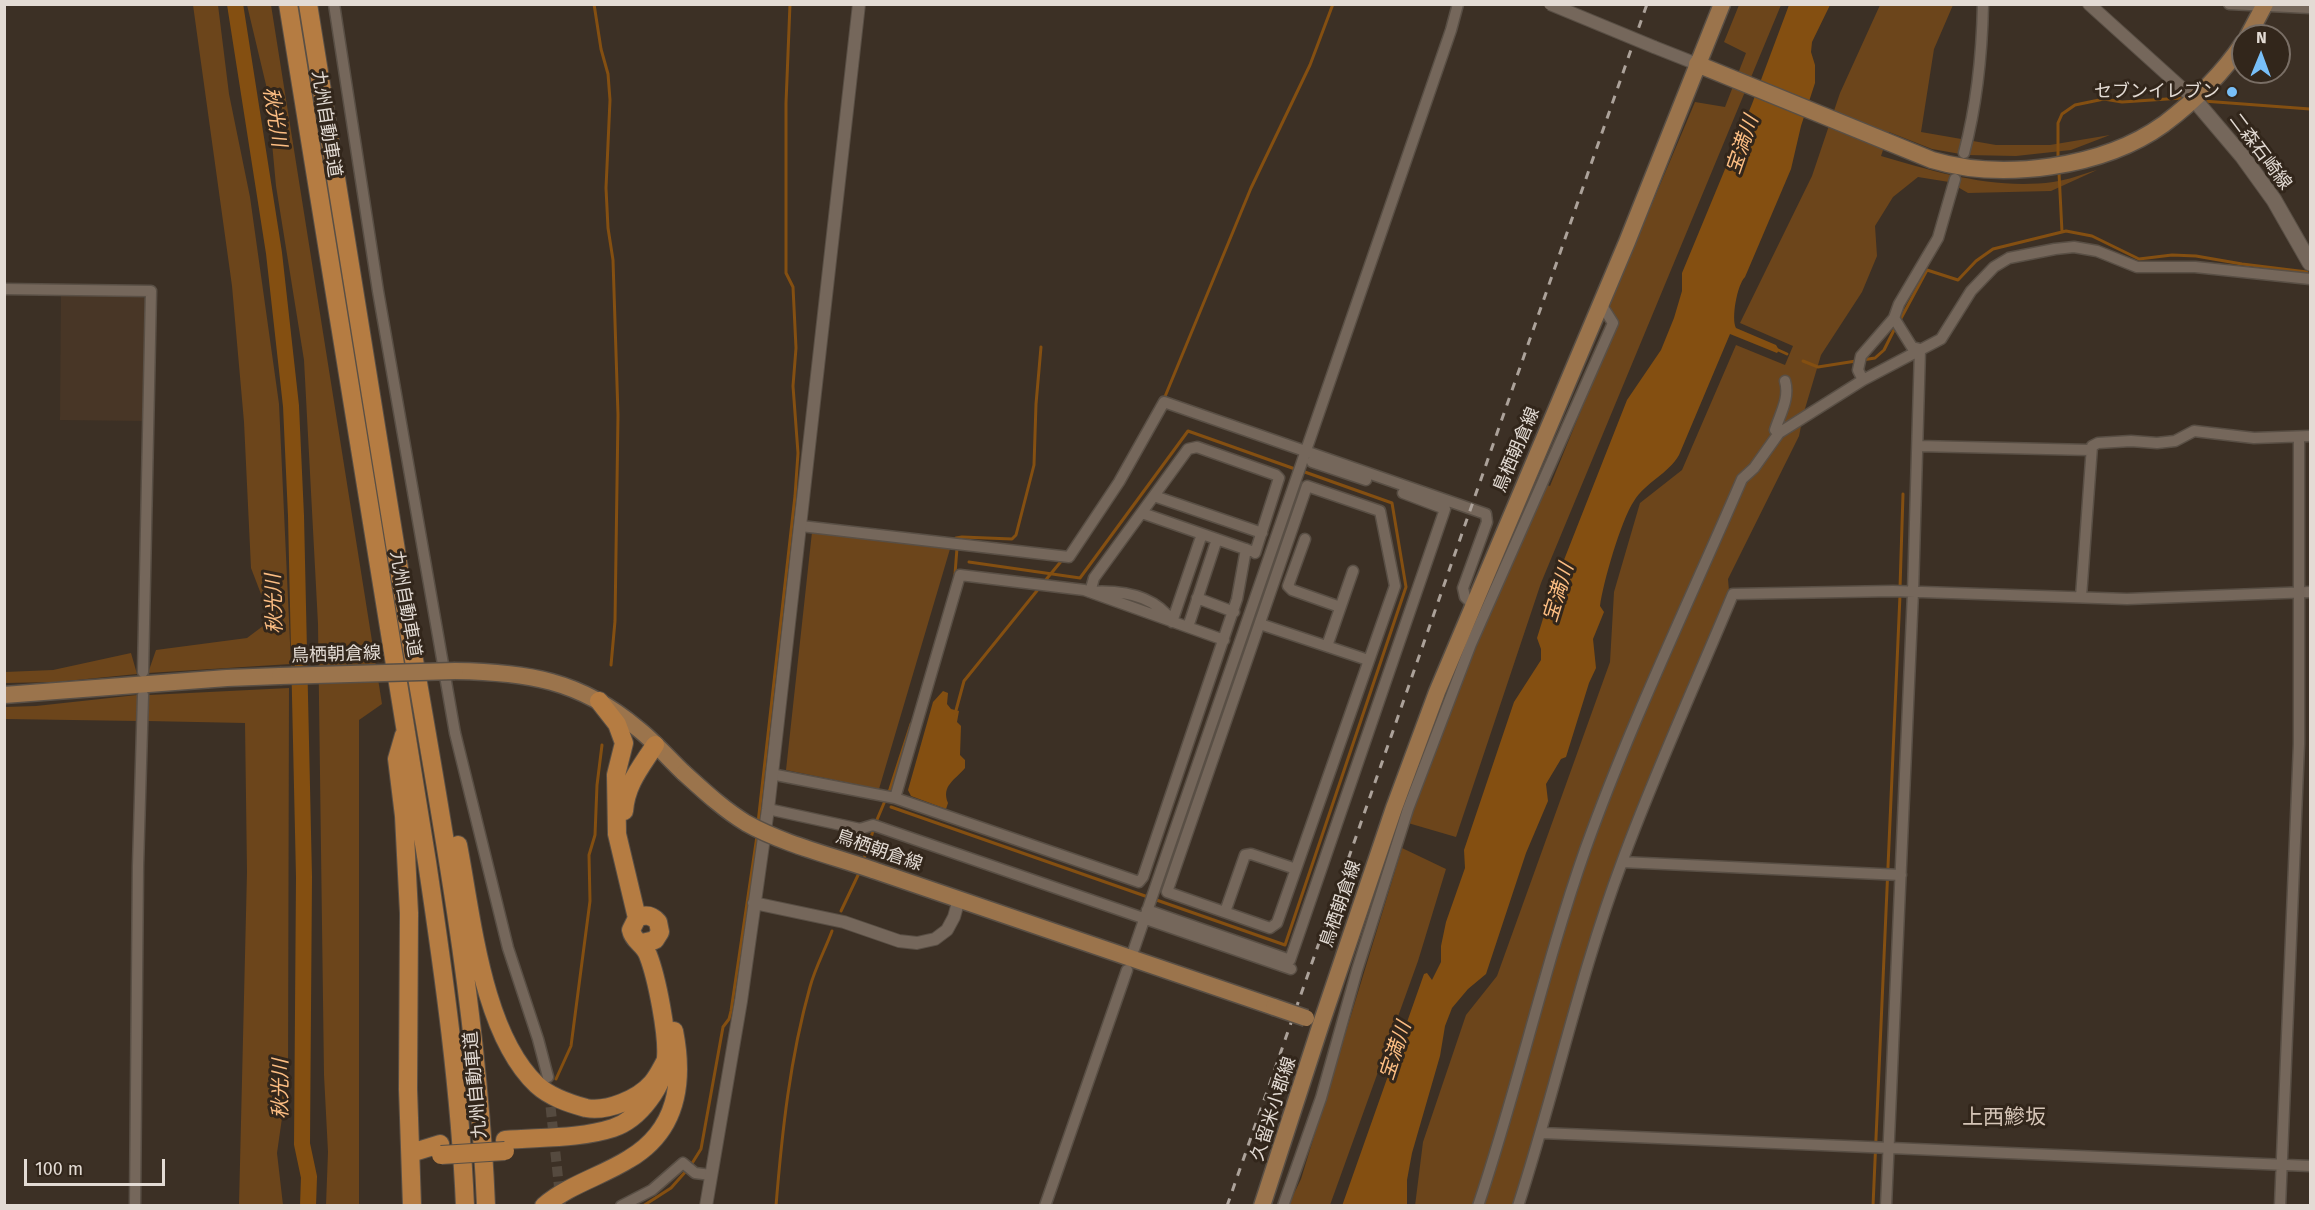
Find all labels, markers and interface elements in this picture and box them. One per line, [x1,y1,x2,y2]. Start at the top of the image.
north arrow [2231,24,2291,84]
text: N [2256,28,2267,47]
street label: 九州自動車道 [307,69,345,179]
place label: セブンイレブン [2094,81,2220,103]
water label: 秋光川 [257,85,291,149]
marker: セブンイレブン [2225,85,2239,99]
street label: 二森石崎線 [2224,110,2296,194]
water label: 宝満川 [1722,113,1764,177]
street label: 鳥栖朝倉線 [1489,404,1545,496]
street label: 九州自動車道 [385,549,425,659]
water label: 宝満川 [1539,561,1579,625]
water label: 秋光川 [262,574,288,634]
street label: 鳥栖朝倉線 [291,643,381,667]
street label: 鳥栖朝倉線 [833,826,925,876]
street label: 鳥栖朝倉線 [1316,858,1366,950]
water label: 宝満川 [1375,1019,1417,1083]
street label: 九州自動車道 [461,1030,491,1140]
street label: 久留米小郡線 [1247,1054,1301,1164]
water label: 秋光川 [269,1059,293,1119]
district label: 上西鰺坂 [1962,1105,2046,1131]
scale bar [27,1147,168,1185]
text: 100 m [35,1158,83,1180]

